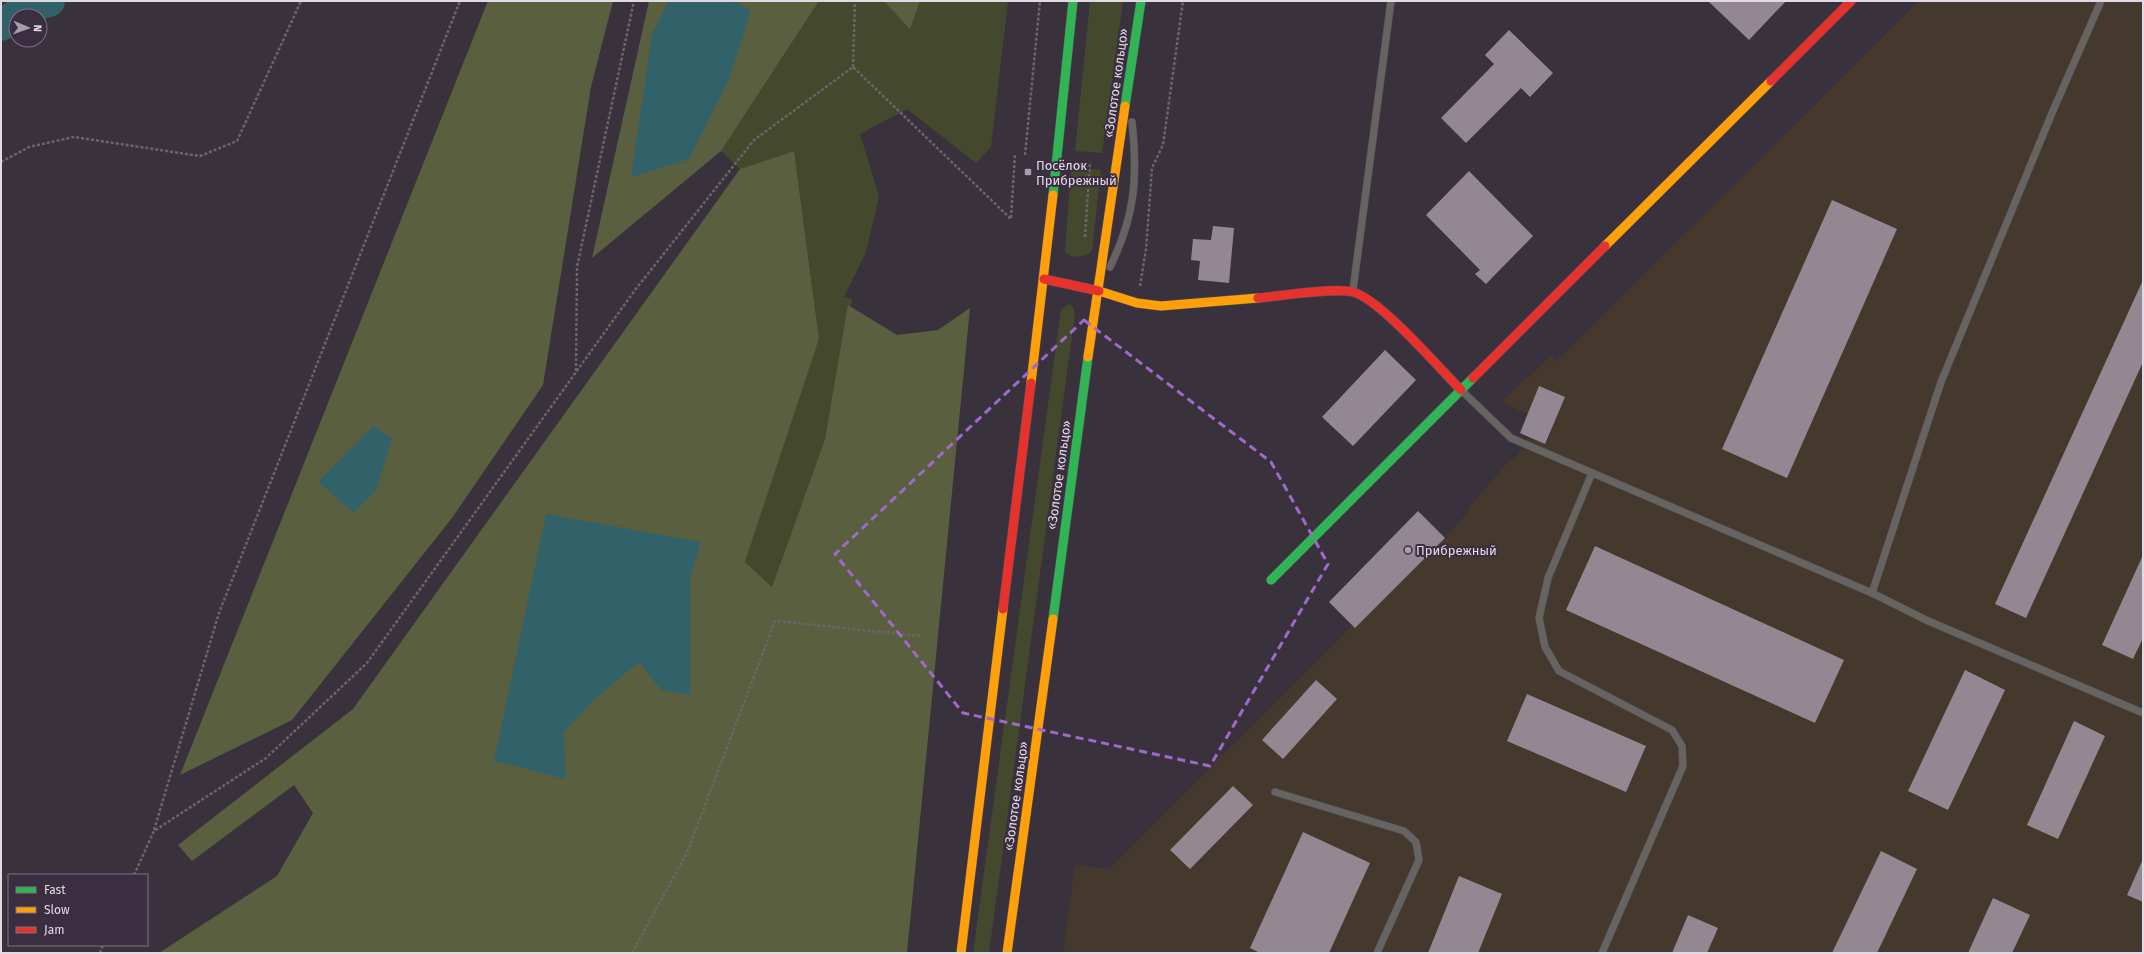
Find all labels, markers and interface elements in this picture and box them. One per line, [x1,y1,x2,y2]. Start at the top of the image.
north arrow [8,8,48,48]
text: N [31,24,44,32]
street label: «Золотое кольцо» [1101,27,1131,139]
place label: Посёлок Прибрежный [1036,158,1117,188]
marker: Посёлок Прибрежный [1023,167,1033,177]
street label: «Золотое кольцо» [1044,419,1074,531]
place label: Прибрежный [1416,543,1497,558]
marker: Прибрежный [1403,545,1413,555]
street label: «Золотое кольцо» [1001,740,1031,852]
legend [8,874,148,946]
text: Fast [44,883,66,897]
text: Slow [44,903,70,917]
text: Jam [44,923,64,937]

